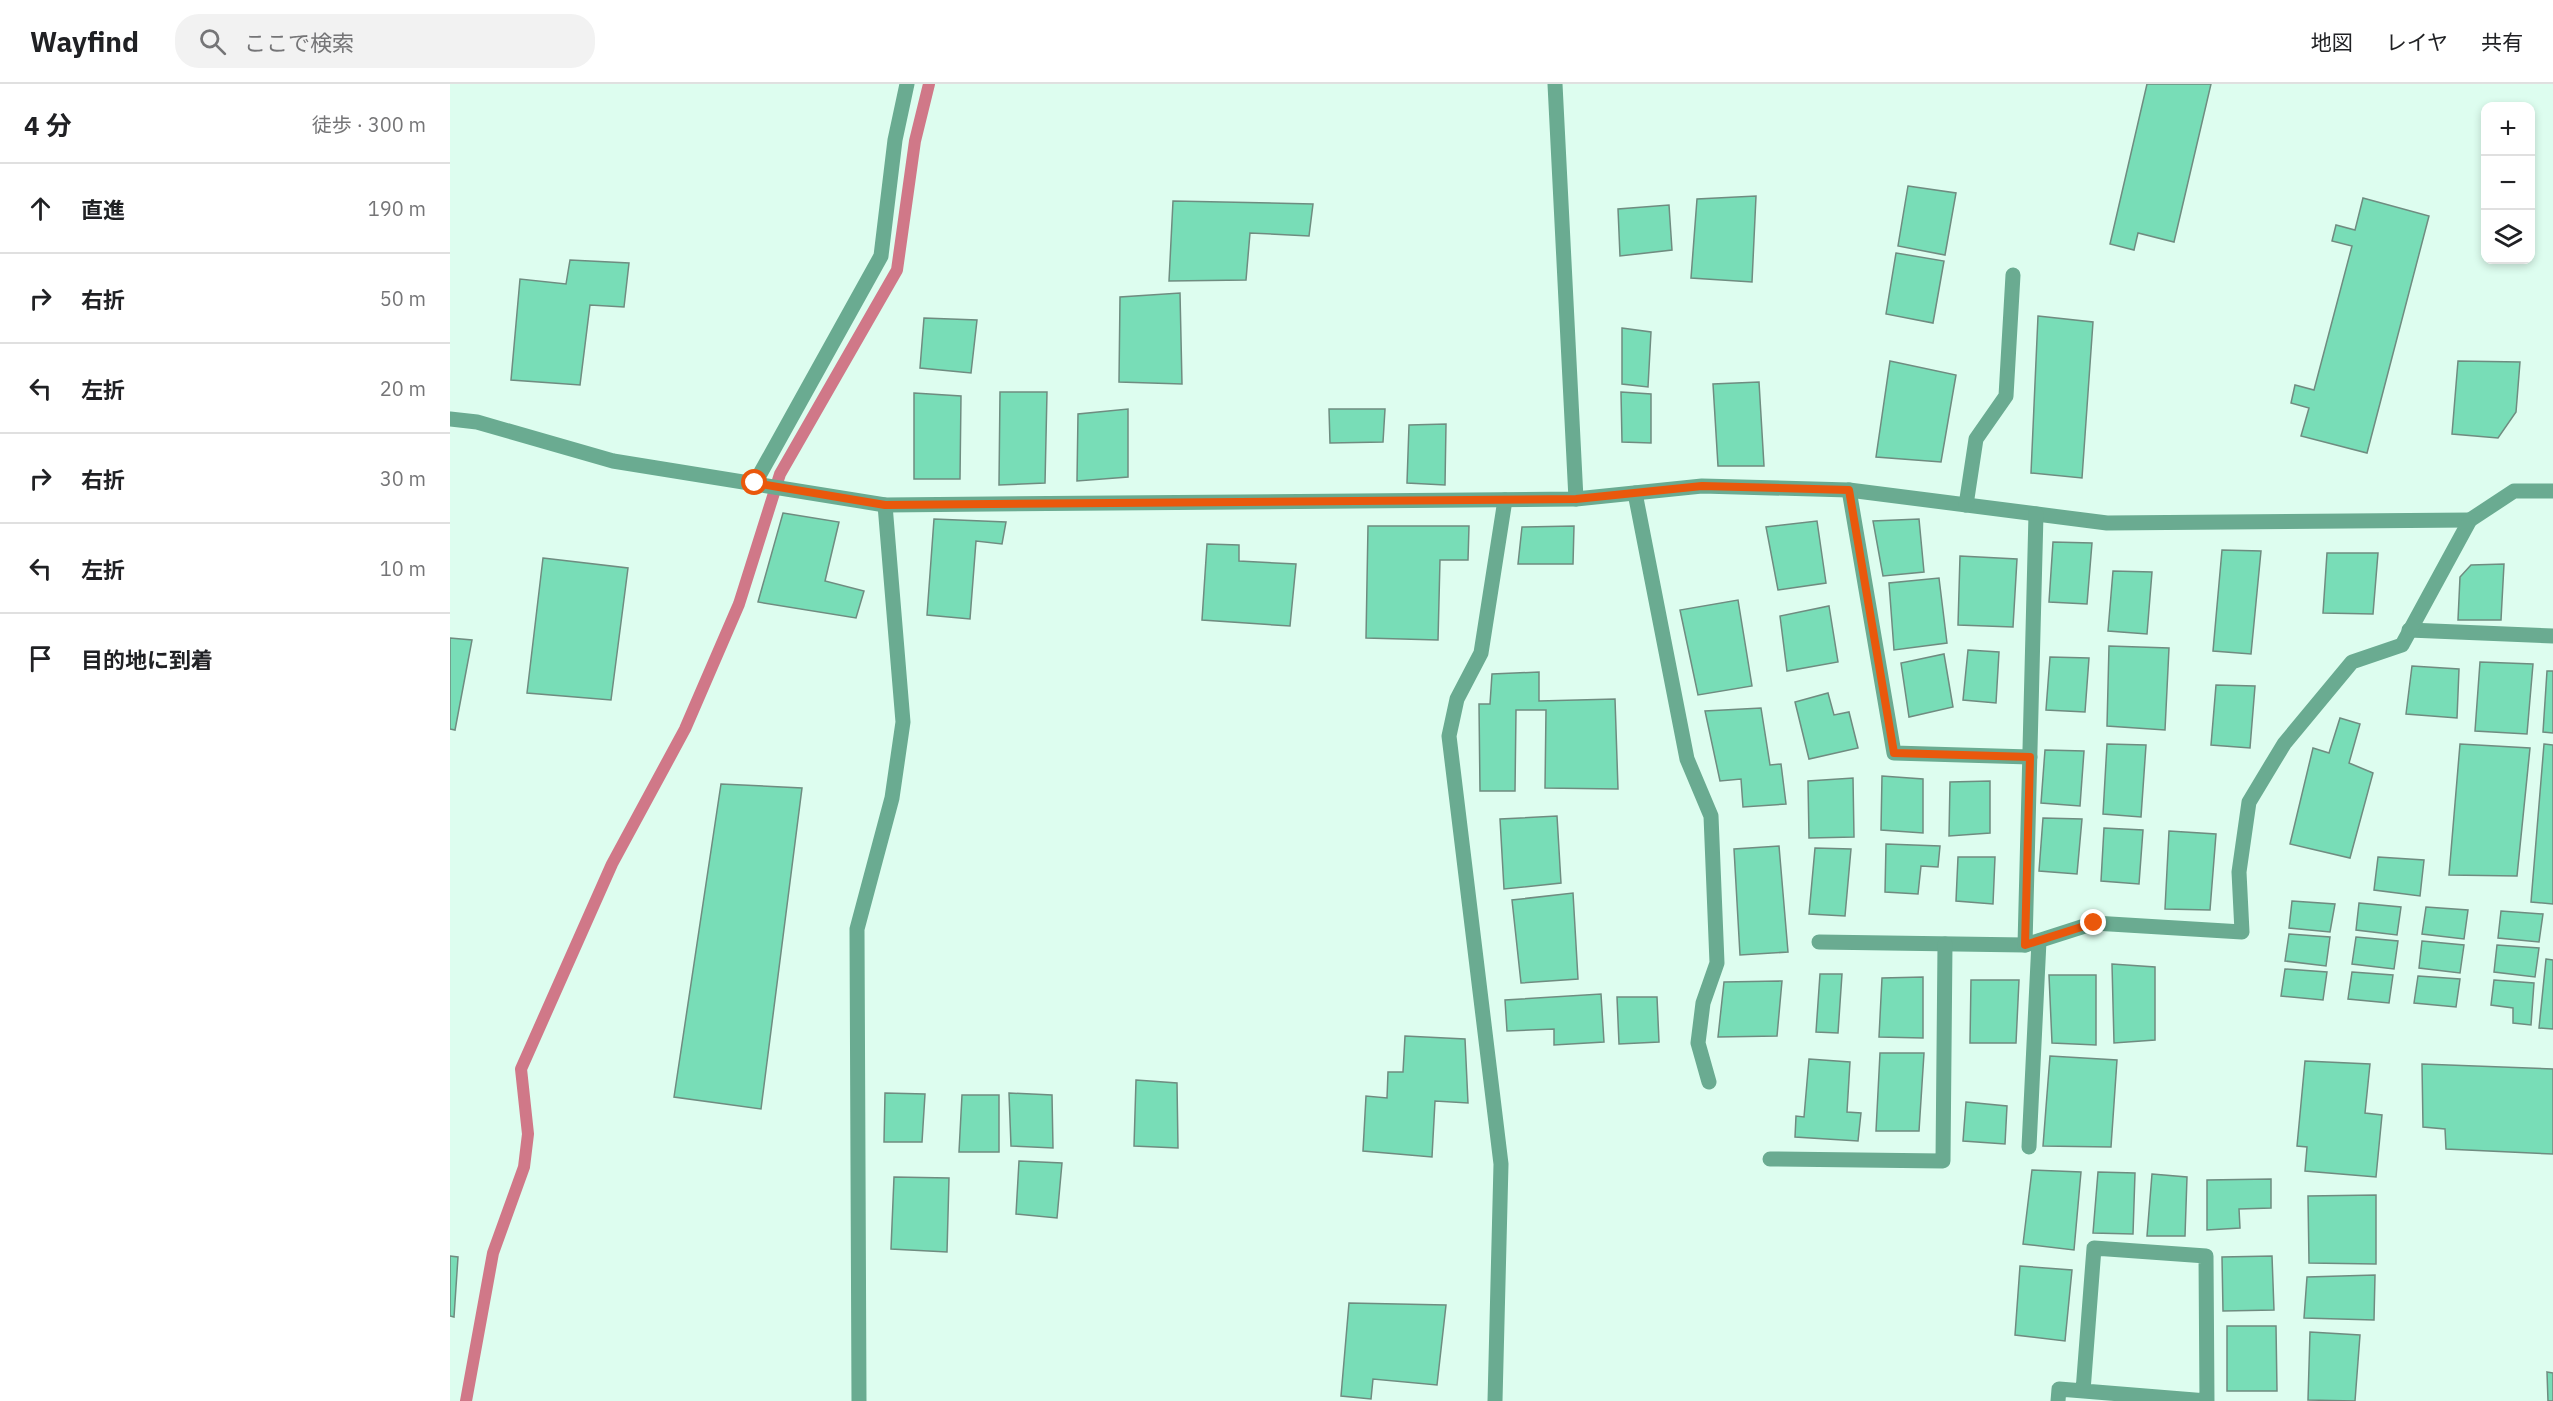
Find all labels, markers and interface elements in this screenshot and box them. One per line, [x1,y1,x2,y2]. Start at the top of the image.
search box [175,14,595,68]
text: Wayfind [30,23,139,60]
icon: search [196,25,229,58]
text: ここで検索 [244,28,354,57]
text: 地図 [2311,28,2353,56]
text: レイヤ [2386,28,2448,56]
text: 共有 [2481,28,2523,56]
map controls [2481,102,2535,264]
button: + [2481,102,2535,156]
text: 4 分 [24,108,72,142]
text: 徒歩 · 300 m [312,111,426,138]
button: − [2481,156,2535,210]
icon: ahead [24,192,57,225]
text: 直進 [81,195,125,224]
text: 190 m [368,195,426,222]
button: layers [2481,210,2535,264]
icon: right [24,282,57,315]
text: 右折 [81,285,125,314]
text: 50 m [380,285,426,312]
icon: left [24,372,57,405]
text: 左折 [81,375,125,404]
text: 20 m [380,375,426,402]
icon: right [24,462,57,495]
text: 右折 [81,465,125,494]
text: 30 m [380,465,426,492]
route start [741,469,767,495]
icon: left [24,552,57,585]
text: 左折 [81,555,125,584]
text: 10 m [380,555,426,582]
icon: arrive [24,642,57,675]
text: 目的地に到着 [81,645,213,674]
route end [2080,909,2106,935]

